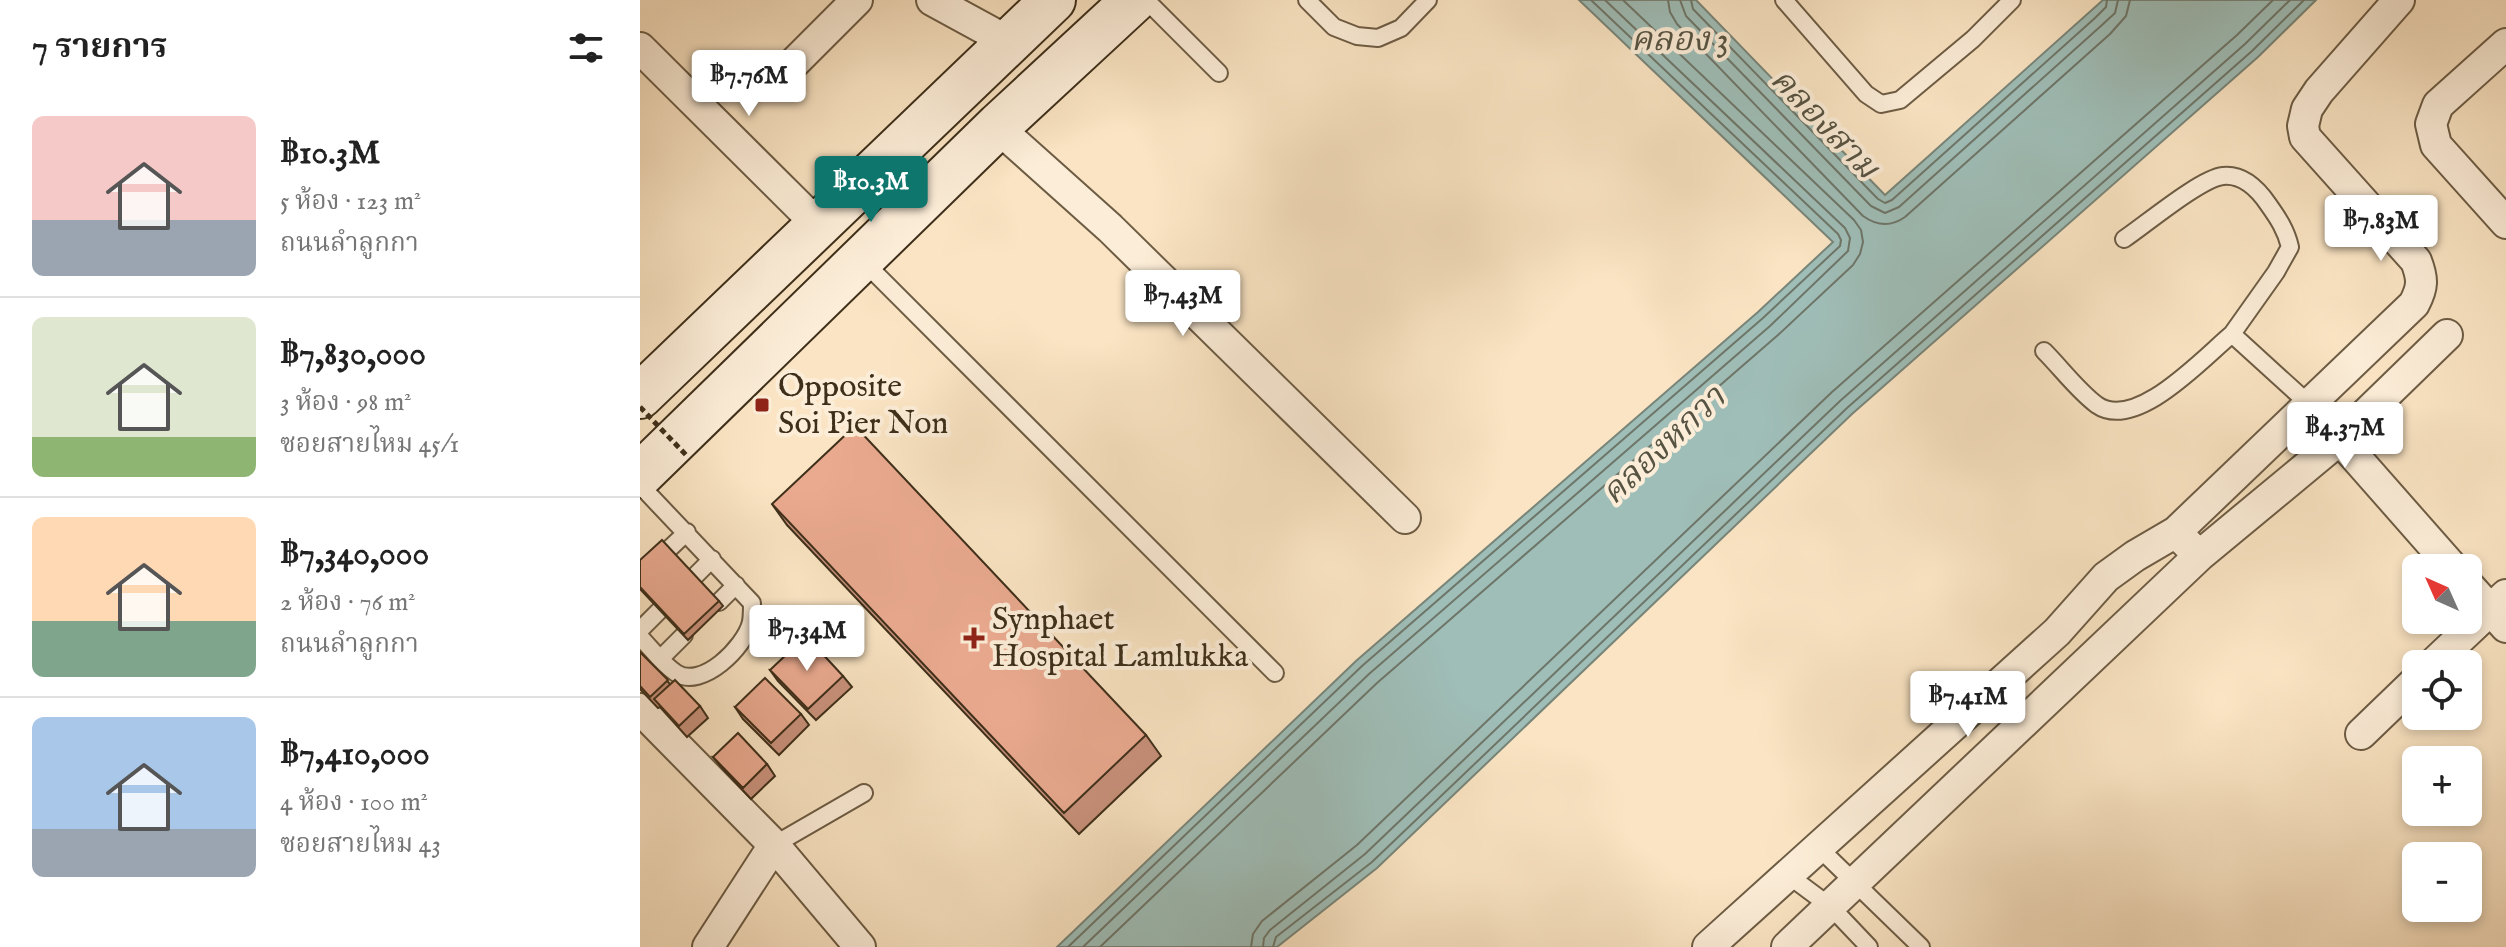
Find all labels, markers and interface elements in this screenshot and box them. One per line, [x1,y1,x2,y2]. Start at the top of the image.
water label: คลอง 3 [1631,19,1729,62]
text: 7 รายการ [32,26,168,69]
icon: filters [564,26,608,70]
pin: ฿7.76M [684,50,814,118]
text: ฿7.76M [710,59,788,92]
water label: คลองสาม [1760,59,1889,190]
text: ฿10.3M [280,132,380,175]
icon: home [96,148,192,244]
pin: ฿10.3M [806,156,936,224]
text: ฿10.3M [833,165,909,198]
text: 5 ห้อง · 123 m² [280,185,421,218]
pin: ฿7.83M [2316,195,2446,263]
text: ฿7.83M [2343,204,2419,237]
text: ถนนลำลูกกา [280,227,419,260]
pin: ฿7.43M [1118,270,1248,338]
text: ฿7.43M [1143,279,1223,312]
text: ฿7,830,000 [280,333,426,376]
icon: home [96,349,192,445]
place label: Opposite Soi Pier Non [778,367,948,445]
water label: คลองหกวา [1593,377,1736,515]
text: 3 ห้อง · 98 m² [280,386,411,419]
marker: Opposite Soi Pier Non [753,396,771,414]
pin: ฿4.37M [2280,402,2410,470]
text: ฿4.37M [2305,411,2385,444]
text: ซอยสายไหม 45/1 [280,428,459,461]
text: ฿7,340,000 [280,533,429,576]
icon: home [96,549,192,645]
north arrow [2402,554,2482,634]
map controls [2402,554,2482,922]
text: 2 ห้อง · 76 m² [280,586,416,619]
place label: Synphaet Hospital Lamlukka [992,600,1248,678]
pin: ฿7.34M [742,605,872,673]
text: ฿7.34M [767,614,847,647]
marker: Synphaet Hospital Lamlukka [963,627,985,649]
text: ถนนลำลูกกา [280,628,419,661]
button: locate [2402,650,2482,730]
pin: ฿7.41M [1903,671,2033,739]
text: ฿7.41M [1928,680,2008,713]
text: ฿7,410,000 [280,733,430,776]
button: + [2402,746,2482,826]
icon: home [96,749,192,845]
text: 4 ห้อง · 100 m² [280,786,428,819]
text: ซอยสายไหม 43 [280,828,441,861]
button: − [2402,842,2482,922]

